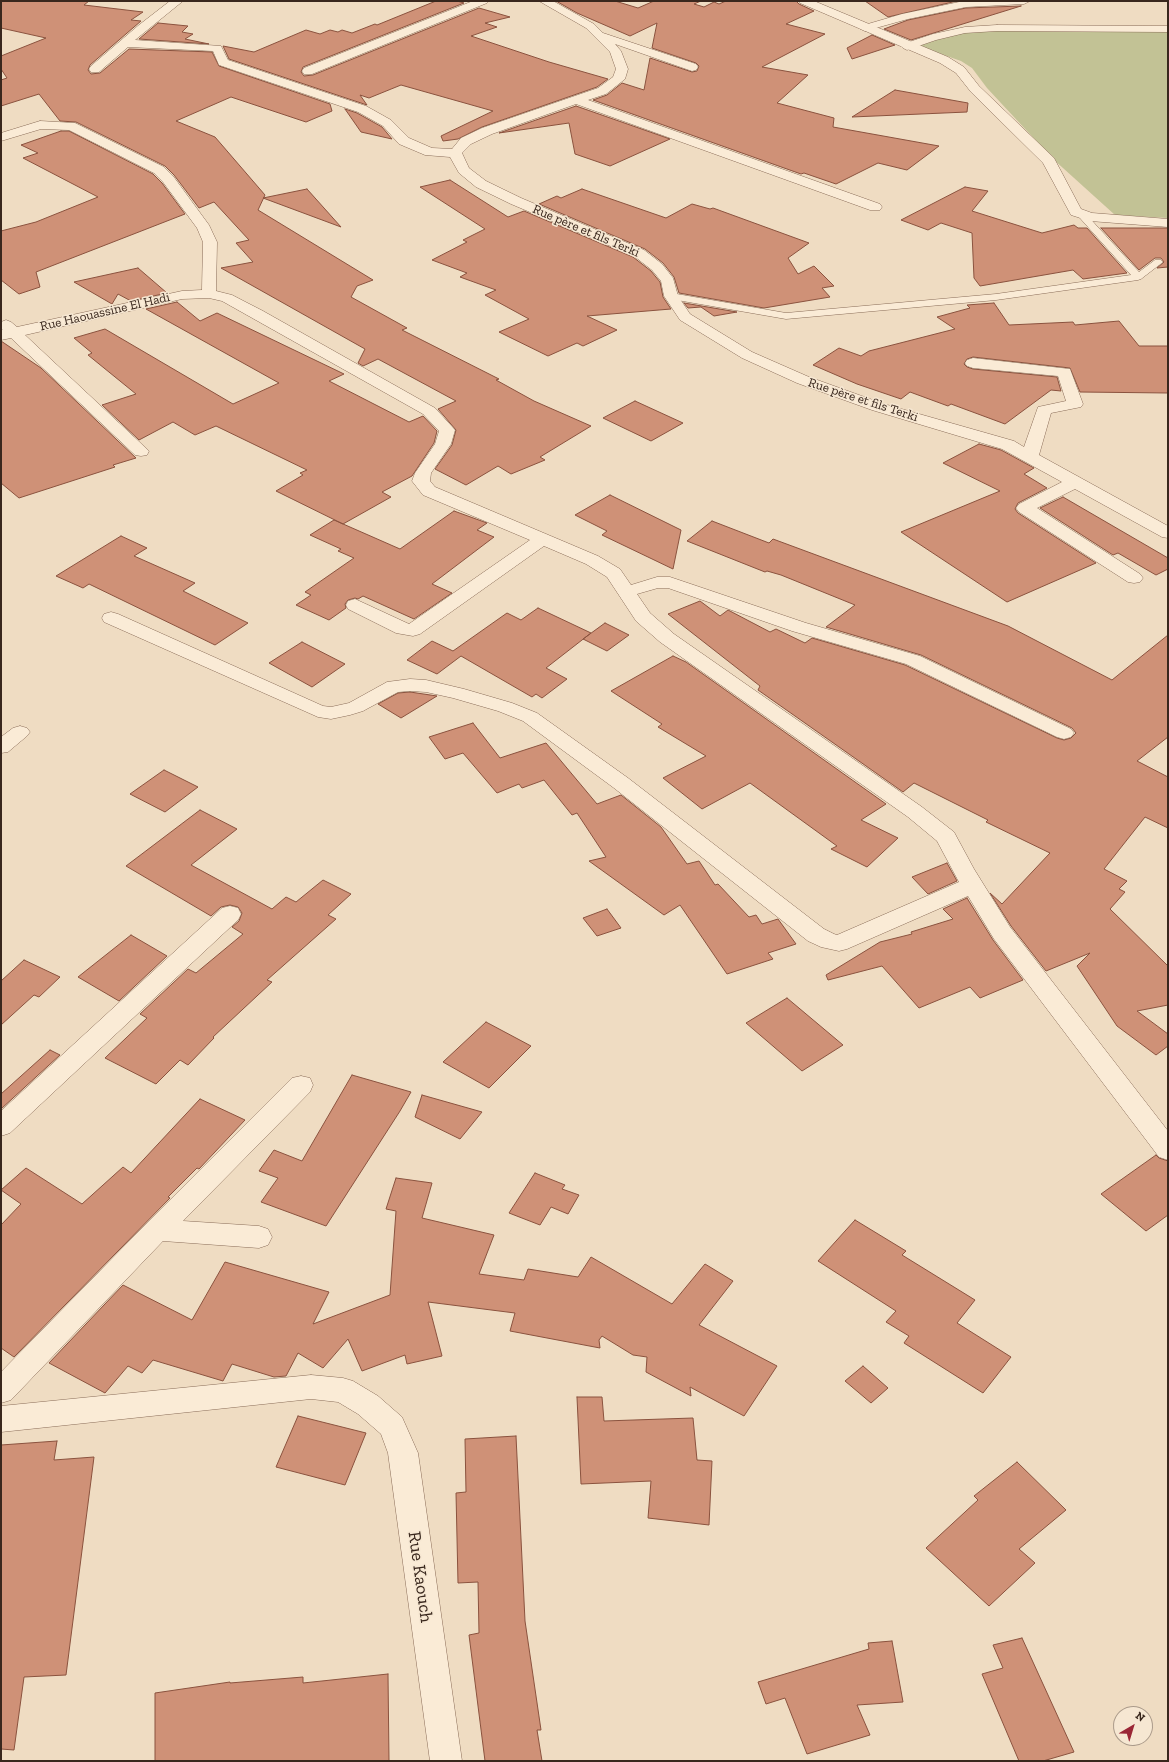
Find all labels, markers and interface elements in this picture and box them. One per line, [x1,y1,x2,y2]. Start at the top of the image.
street label: Rue père et fils Terki [530,201,642,261]
street label: Rue Haouassine El Hadi [38,289,172,335]
street label: Rue père et fils Terki [806,375,920,425]
street label: Rue Kaouch [403,1530,437,1624]
north arrow [1113,1706,1153,1746]
text: N [1133,1709,1147,1725]

